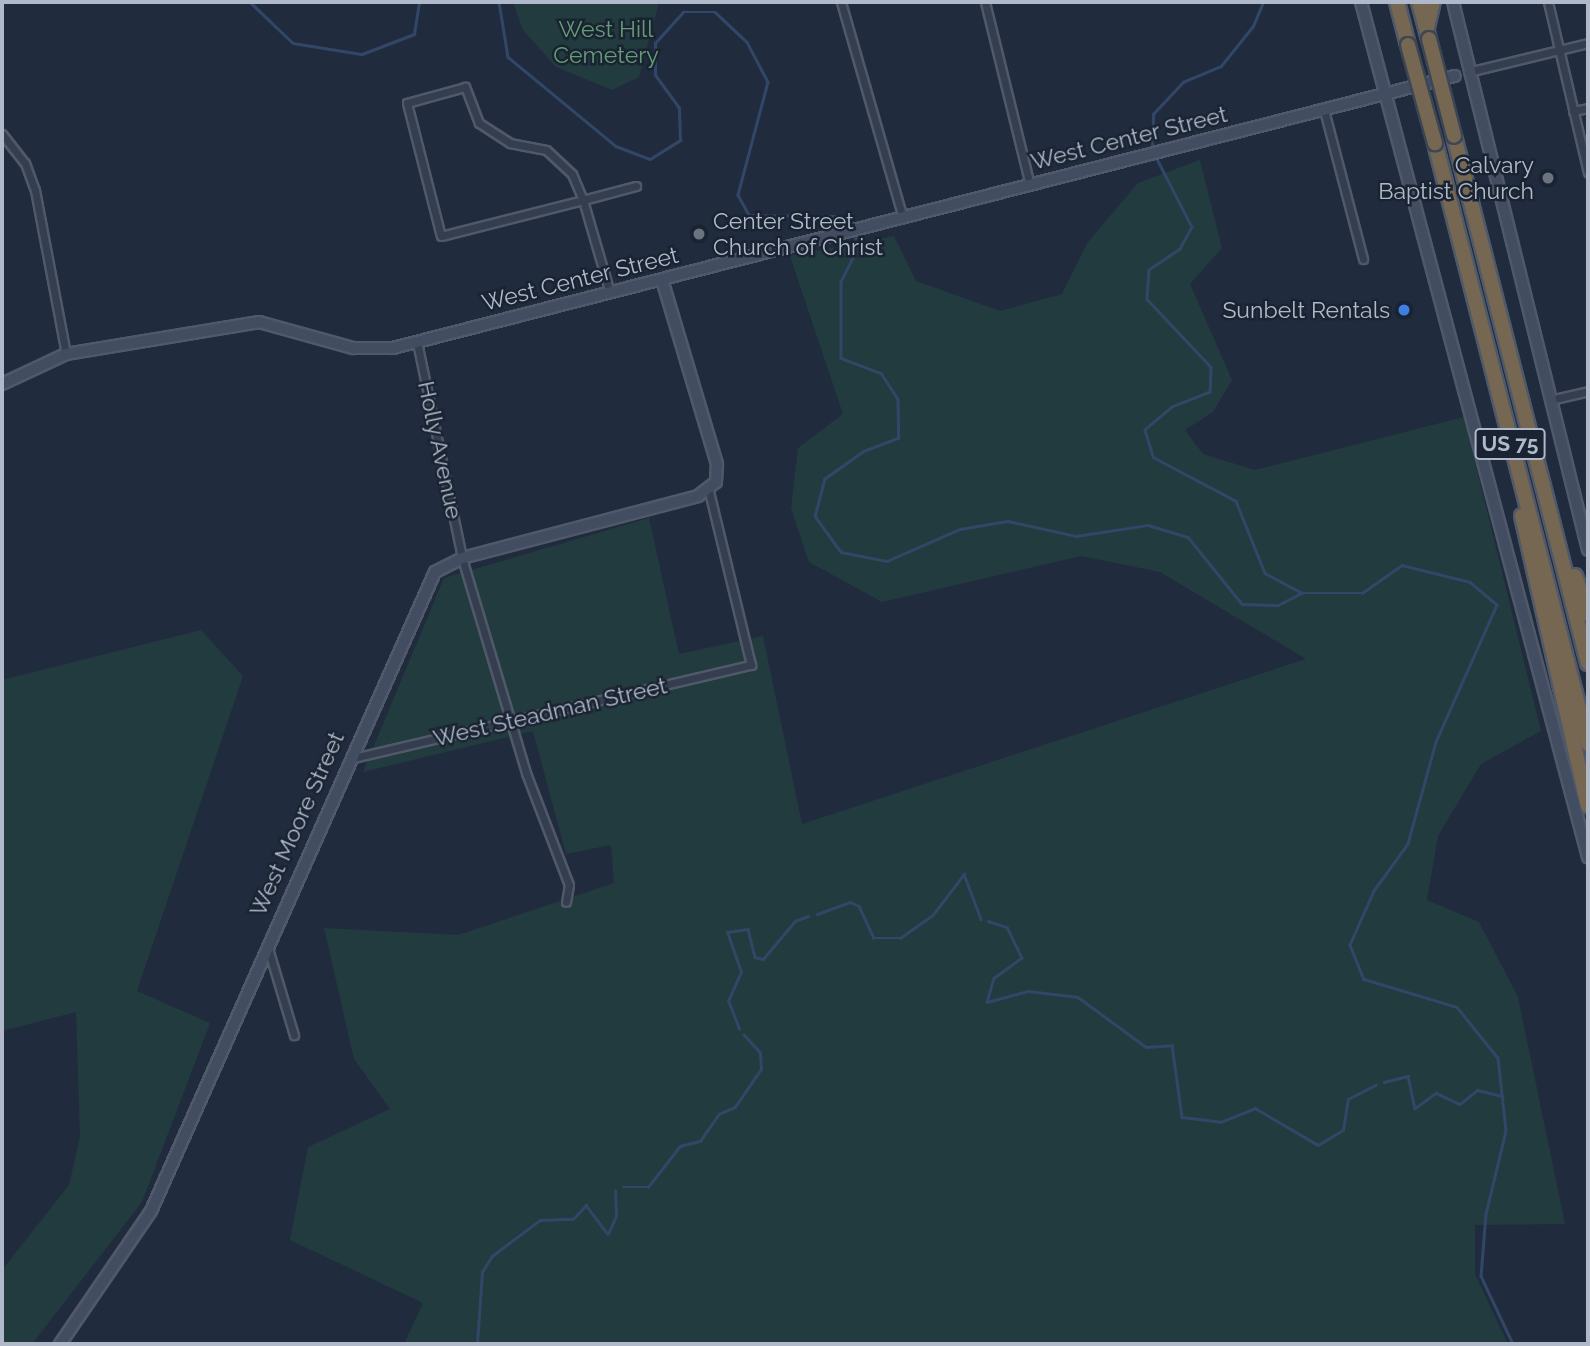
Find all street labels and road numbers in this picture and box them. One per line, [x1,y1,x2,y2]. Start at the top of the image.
street label: West Center Street [1028,100,1230,176]
street label: West Center Street [479,241,681,317]
street label: Holly Avenue [412,378,468,522]
road number: US 75 [1473,426,1547,462]
street label: West Steadman Street [430,672,670,752]
street label: West Moore Street [244,728,350,920]

